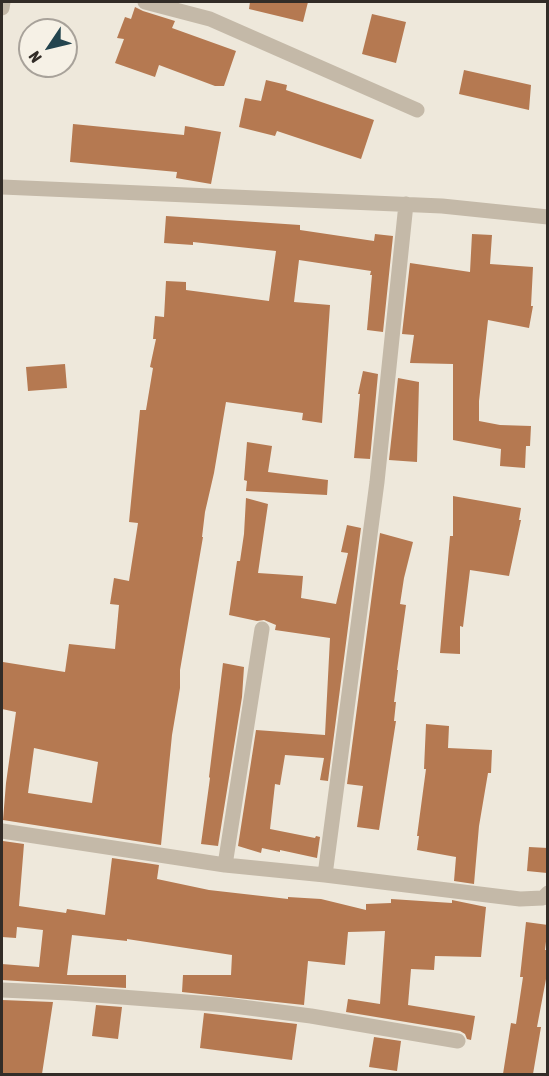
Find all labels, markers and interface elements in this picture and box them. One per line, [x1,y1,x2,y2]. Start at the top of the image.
north arrow [18,18,78,78]
text: N [25,48,45,66]

